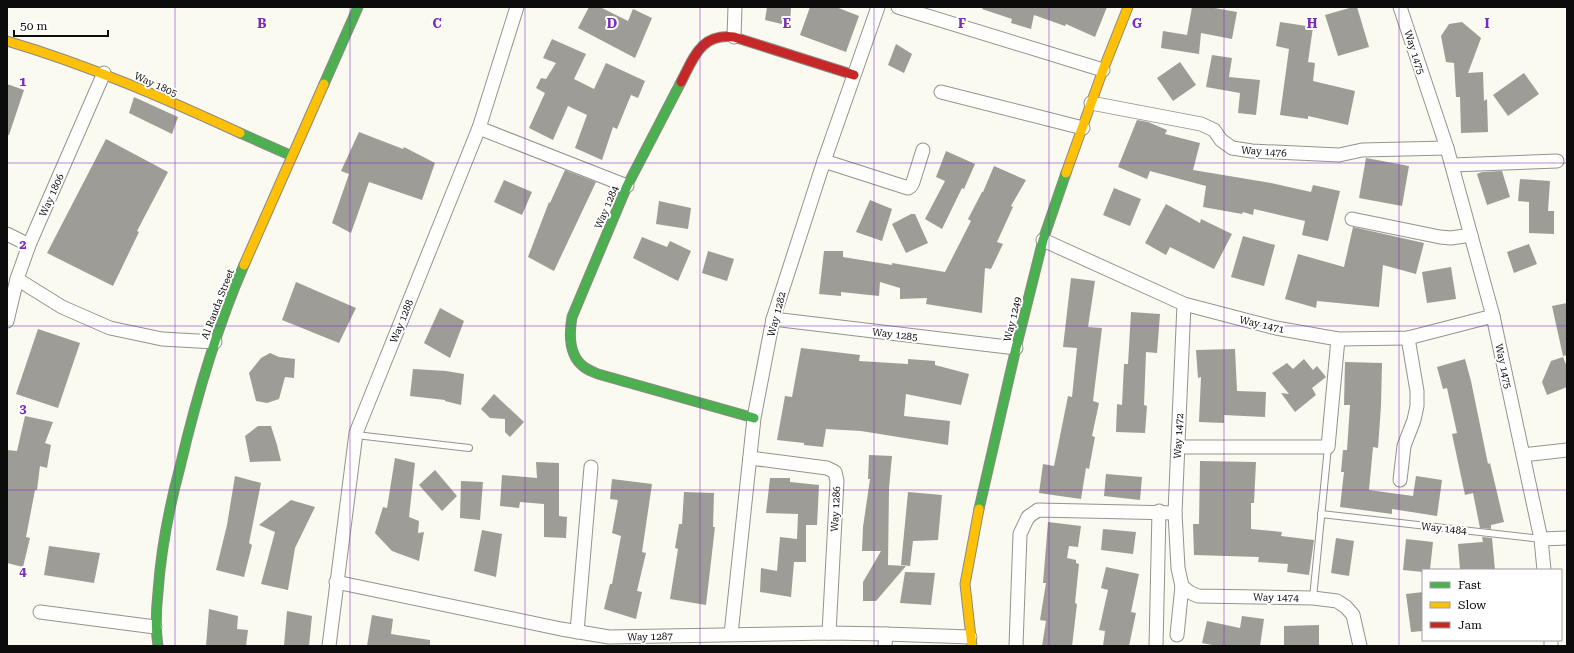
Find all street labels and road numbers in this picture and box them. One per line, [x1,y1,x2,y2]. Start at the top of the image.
street label: Way 1475 [1402,29,1427,76]
street label: Way 1805 [133,70,179,99]
street label: Way 1476 [1241,144,1288,159]
street label: Way 1806 [37,172,66,218]
street label: Way 1284 [592,184,621,230]
street label: Al Rauda Street [199,267,236,341]
street label: Way 1282 [765,290,788,338]
street label: Way 1249 [1002,295,1023,343]
street label: Way 1288 [388,298,415,344]
street label: Way 1471 [1238,314,1286,335]
street label: Way 1285 [872,326,919,343]
street label: Way 1475 [1493,343,1514,390]
street label: Way 1472 [1172,413,1185,459]
street label: Way 1286 [829,486,842,532]
street label: Way 1484 [1421,521,1468,536]
street label: Way 1474 [1253,592,1299,603]
street label: Way 1287 [627,631,673,642]

